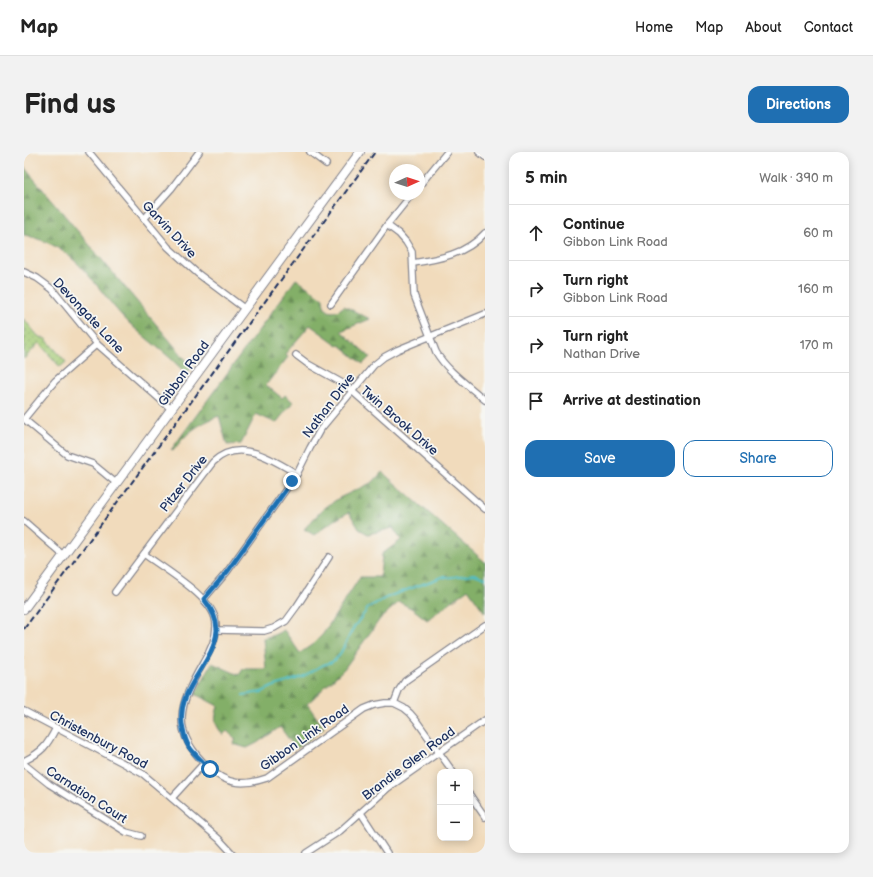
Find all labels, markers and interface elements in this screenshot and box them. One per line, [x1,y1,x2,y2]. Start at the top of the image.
text: Map [20,16,58,39]
text: Home [635,19,673,36]
text: Map [695,19,723,36]
text: About [745,19,782,36]
text: Contact [804,19,853,36]
button: Directions [748,86,849,123]
text: Find us [24,88,116,121]
north arrow [389,164,425,200]
text: 5 min [525,168,568,188]
text: Walk · 390 m [759,170,833,186]
street label: Garvin Drive [139,198,200,262]
text: Continue [563,215,625,234]
icon: ahead [525,222,547,244]
text: 60 m [803,225,833,241]
text: Gibbon Link Road [563,234,668,250]
text: Turn right [563,271,628,290]
street label: Devongate Lane [49,275,127,357]
icon: right [525,278,547,300]
text: 160 m [798,281,833,297]
text: Gibbon Link Road [563,290,668,306]
text: Turn right [563,327,628,346]
icon: right [525,334,547,356]
text: 170 m [800,337,833,353]
street label: Gibbon Road [155,338,213,409]
text: Nathan Drive [563,346,640,362]
street label: Nathan Drive [299,370,359,441]
street label: Twin Brook Drive [357,383,442,459]
icon: arrive [525,390,547,412]
text: Arrive at destination [563,391,701,410]
button: Save [525,440,675,477]
button: Share [683,440,833,477]
street label: Pitzer Drive [157,452,211,515]
route end [283,472,301,490]
street label: Gibbon Link Road [257,701,352,774]
street label: Christenbury Road [47,707,150,773]
street label: Brandie Glen Road [359,724,458,804]
route start [201,760,219,778]
street label: Carnation Court [43,763,130,827]
map controls [437,769,473,841]
button: + [437,769,473,805]
button: − [437,805,473,841]

